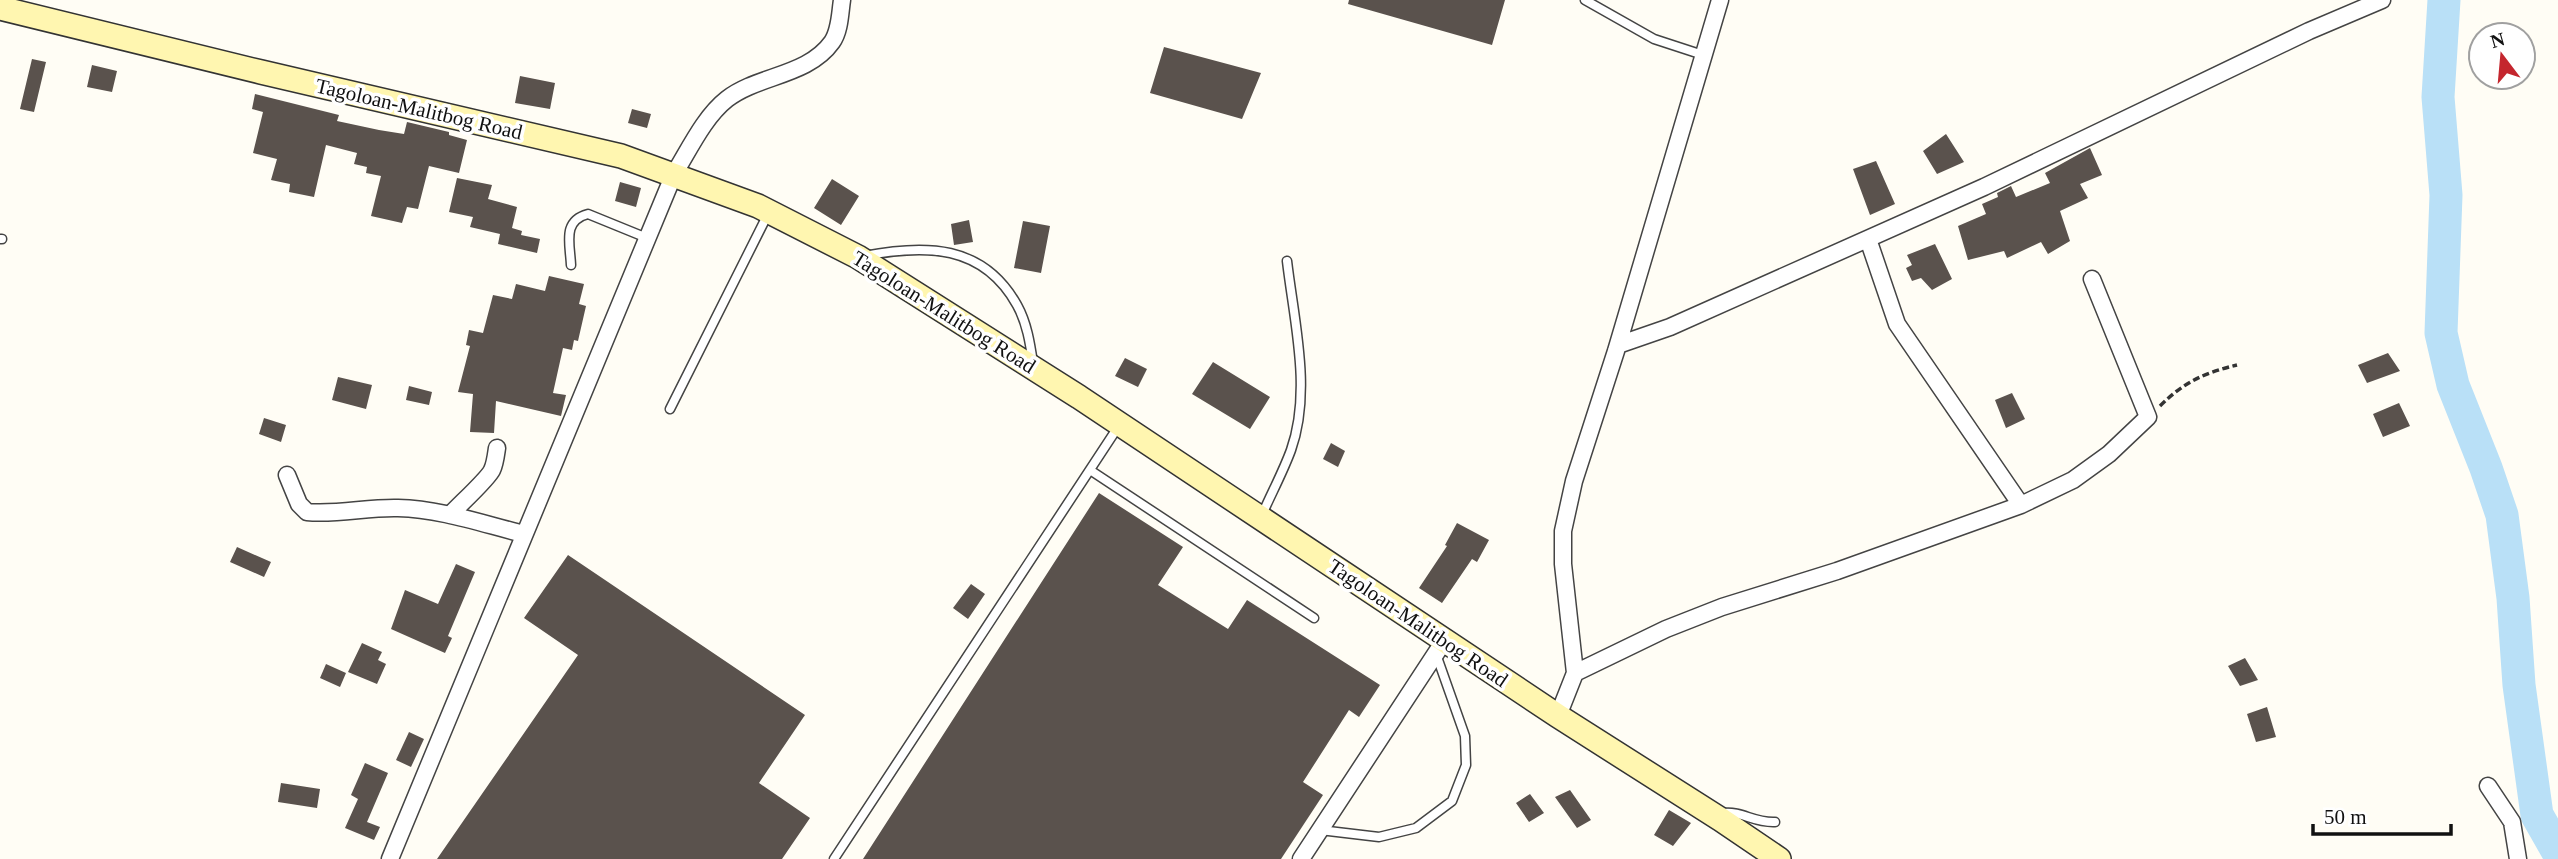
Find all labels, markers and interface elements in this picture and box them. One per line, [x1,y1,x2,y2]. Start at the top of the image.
north arrow [2467,21,2537,91]
text: N [2488,28,2507,52]
street label: Tagoloan-Malitbog Road [313,74,525,145]
street label: Tagoloan-Malitbog Road [848,246,1040,378]
street label: Tagoloan-Malitbog Road [1324,554,1513,692]
scale bar [2313,792,2451,836]
text: 50 m [2324,805,2367,829]

